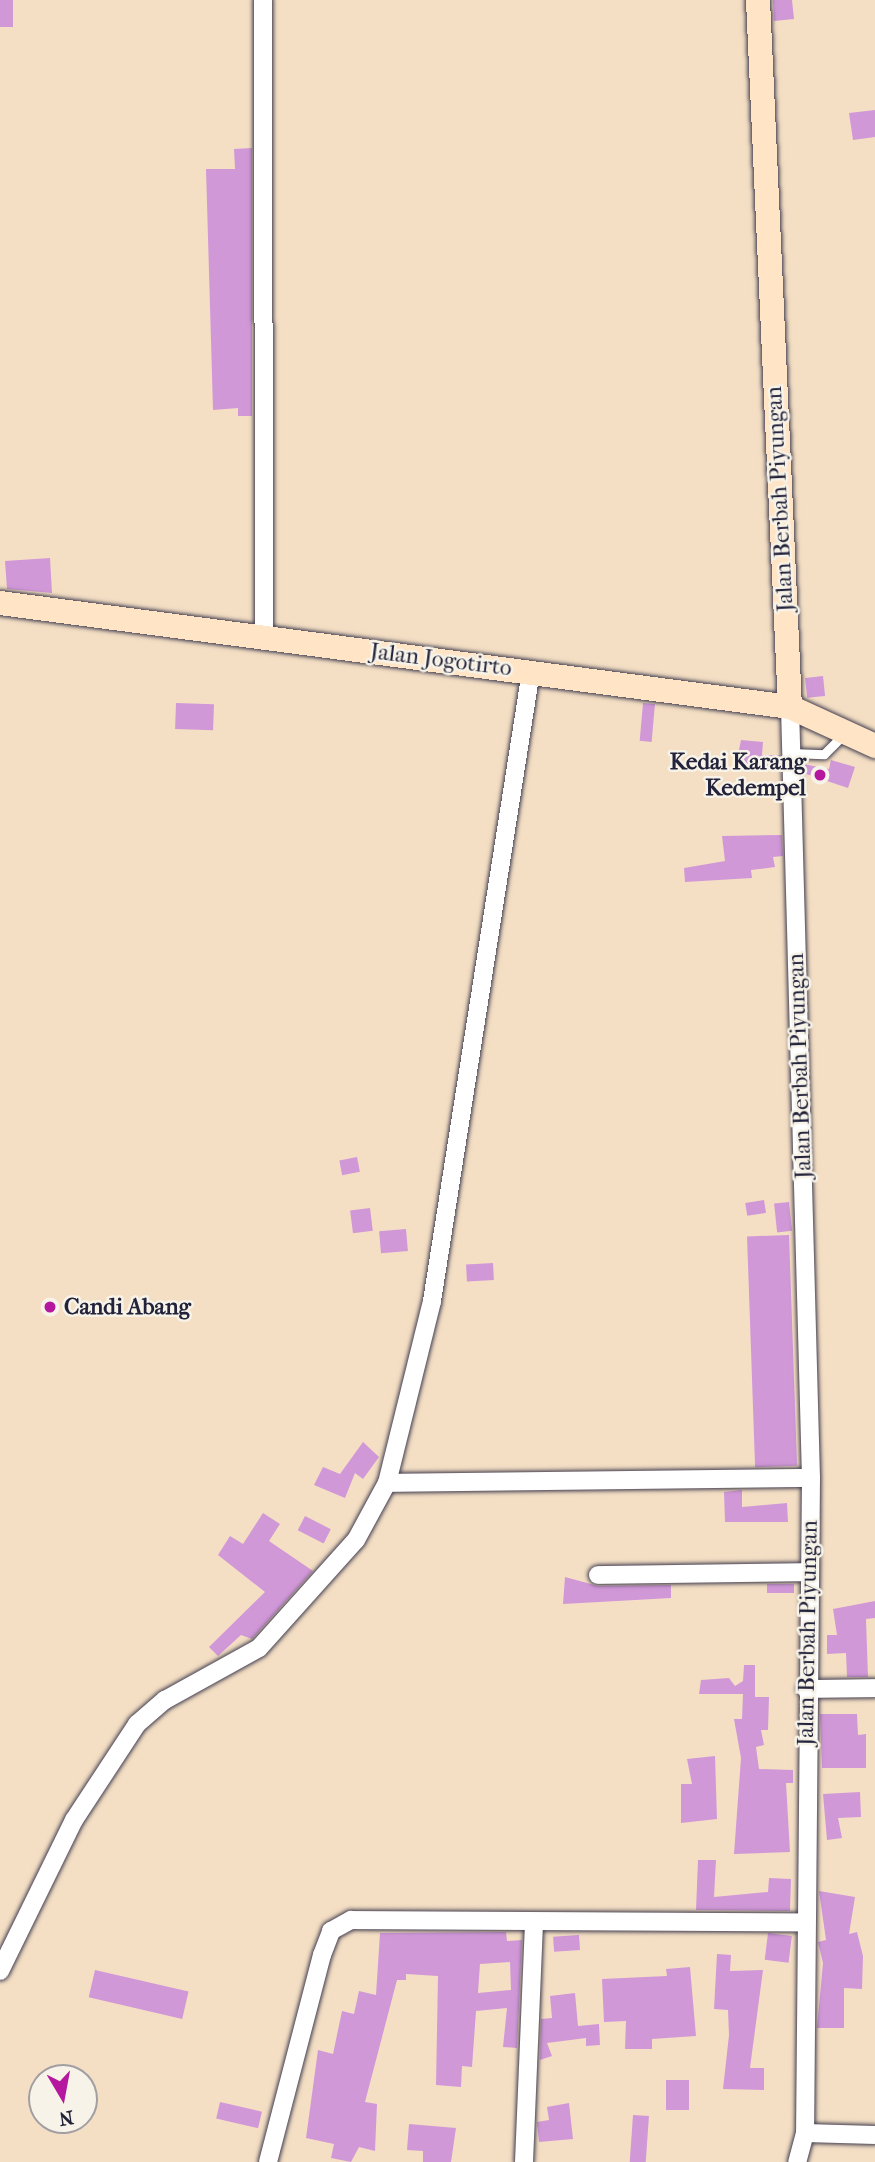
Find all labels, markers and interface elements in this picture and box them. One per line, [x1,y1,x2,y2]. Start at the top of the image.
street label: Jalan Berbah Piyungan [760,385,800,613]
street label: Jalan Jogotirto [369,638,513,682]
place label: Kedai Karang Kedempel [670,748,806,802]
marker: Kedai Karang Kedempel [812,767,828,783]
street label: Jalan Berbah Piyungan [782,953,818,1179]
place label: Candi Abang [64,1293,191,1321]
marker: Candi Abang [42,1299,58,1315]
street label: Jalan Berbah Piyungan [792,1520,824,1746]
north arrow [28,2064,98,2134]
text: N [57,2106,75,2130]

